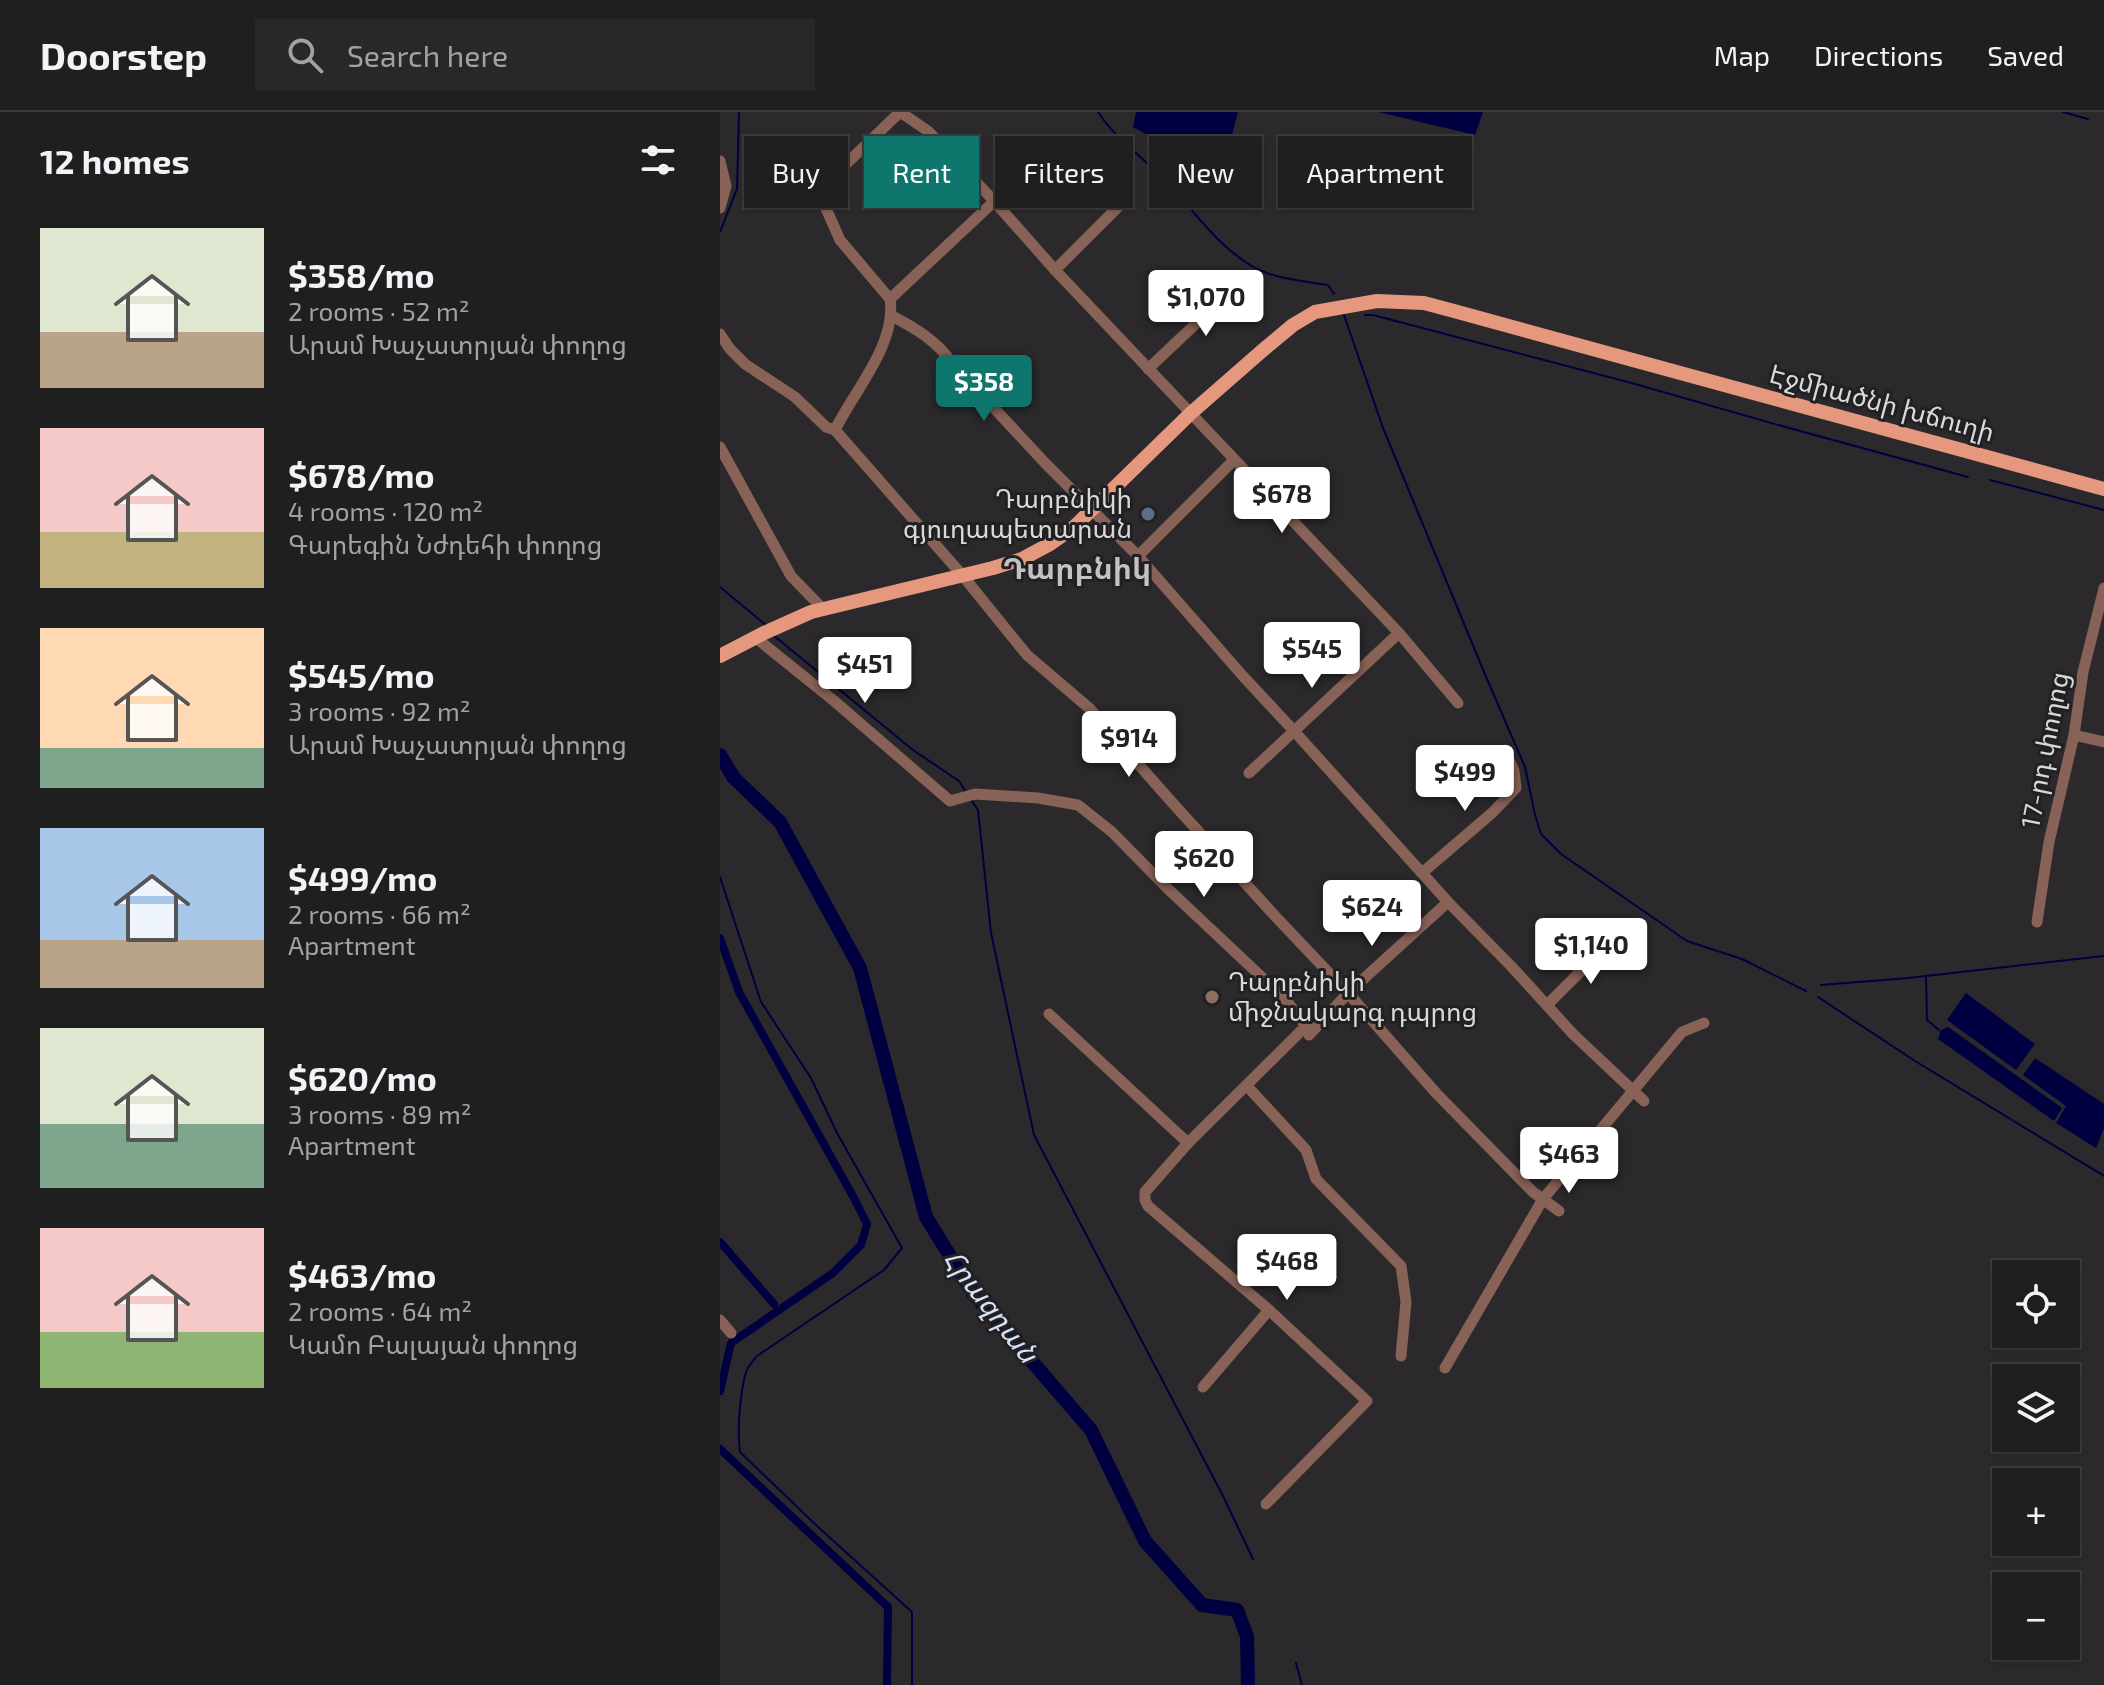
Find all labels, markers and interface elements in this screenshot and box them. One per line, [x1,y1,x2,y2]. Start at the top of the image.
search box [255,19,815,91]
text: Doorstep [40,32,207,78]
icon: search [283,33,327,77]
text: Search here [347,37,508,73]
text: Map [1714,38,1770,72]
text: Directions [1814,38,1943,72]
text: Saved [1987,38,2064,72]
chip: Buy [744,136,848,208]
chip: Rent [864,136,979,208]
chip: Filters [995,136,1133,208]
chip: New [1149,136,1262,208]
chip: Apartment [1278,136,1472,208]
icon: filters [636,138,680,182]
text: 12 homes [40,140,189,181]
text: $358/mo [288,254,435,295]
icon: home [104,260,200,356]
pin: $1,070 [1141,270,1271,338]
text: $1,070 [1166,280,1246,311]
text: 2 rooms · 52 m² [288,295,470,326]
text: Արամ Խաչատրյան փողոց [288,328,627,359]
pin: $358 [937,355,1031,423]
street label: Էջմիածնի խճուղի [1766,357,1998,447]
text: $358 [954,365,1014,396]
text: $678/mo [288,454,435,495]
icon: home [104,460,200,556]
pin: $678 [1235,467,1329,535]
text: $678 [1252,477,1312,508]
place label: Դարբնիկի գյուղապետարան [903,482,1132,544]
text: 4 rooms · 120 m² [288,495,483,526]
marker: Դարբնիկի գյուղապետարան [1139,505,1157,523]
text: Գարեգին Նժդեհի փողոց [288,528,602,559]
district label: Դարբնիկ [1003,549,1151,586]
pin: $545 [1265,622,1359,690]
text: $545 [1282,632,1342,663]
pin: $451 [818,637,912,705]
text: $451 [836,647,894,678]
text: $545/mo [288,654,435,695]
icon: home [104,660,200,756]
street label: 17-րդ փողոց [2013,669,2075,831]
text: 3 rooms · 92 m² [288,695,470,726]
pin: $914 [1082,711,1176,779]
text: $914 [1100,721,1158,752]
text: Արամ Խաչատրյան փողոց [288,728,627,759]
pin: $499 [1418,745,1512,813]
text: $499 [1434,755,1496,786]
pin: $620 [1157,831,1251,899]
text: $620 [1173,841,1235,872]
text: $499/mo [288,857,437,898]
icon: home [104,860,200,956]
pin: $624 [1325,880,1419,948]
text: $624 [1341,890,1403,921]
text: 2 rooms · 66 m² [288,898,471,929]
pin: $1,140 [1526,918,1656,986]
text: $1,140 [1553,928,1629,959]
text: Apartment [288,929,416,960]
place label: Դարբնիկի միջնակարգ դպրոց [1228,965,1477,1027]
marker: Դարբնիկի միջնակարգ դպրոց [1203,988,1221,1006]
text: $620/mo [288,1057,437,1098]
icon: home [104,1060,200,1156]
text: 3 rooms · 89 m² [288,1098,472,1129]
pin: $463 [1522,1127,1616,1195]
text: Apartment [288,1129,416,1160]
text: $463 [1538,1137,1600,1168]
pin: $468 [1240,1234,1334,1302]
water label: Հրազդան [936,1242,1047,1370]
text: $468 [1255,1244,1319,1275]
text: $463/mo [288,1254,436,1295]
icon: home [104,1260,200,1356]
map controls [1992,1260,2080,1660]
button: locate [1992,1260,2080,1348]
text: 2 rooms · 64 m² [288,1295,472,1326]
text: Կամո Բալայան փողոց [288,1328,578,1359]
button: layers [1992,1364,2080,1452]
button: + [1992,1468,2080,1556]
button: − [1992,1572,2080,1660]

